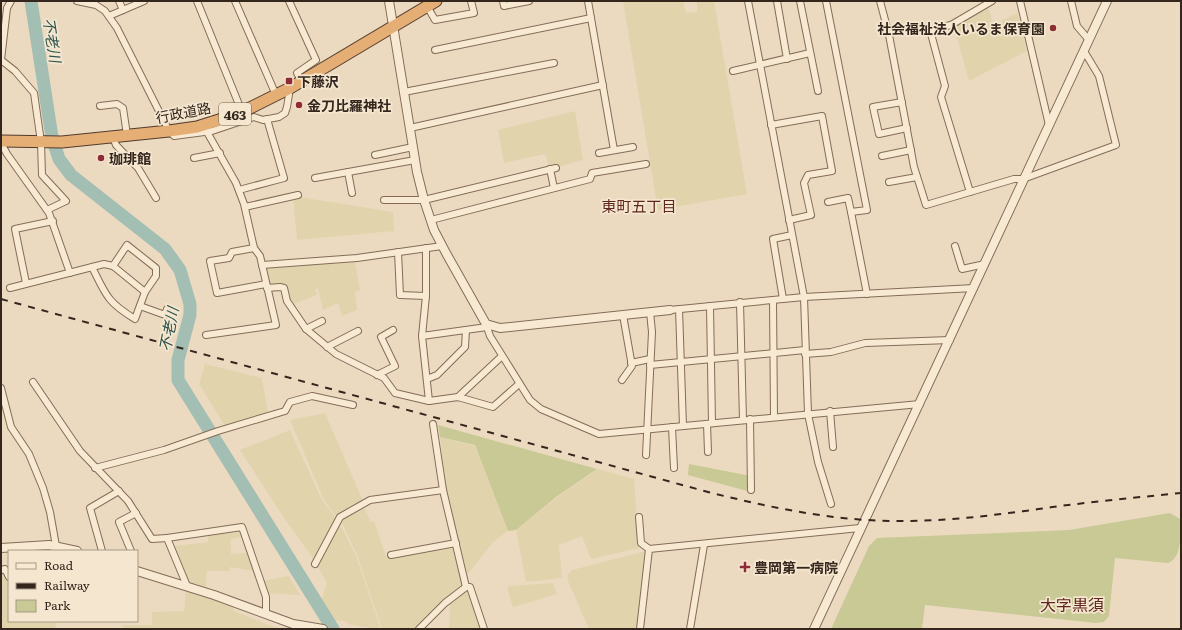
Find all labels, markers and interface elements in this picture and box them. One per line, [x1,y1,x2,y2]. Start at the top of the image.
water label: 不老川 [38,16,68,66]
place label: 社会福祉法人いるま保育園 [877,18,1045,38]
marker: 社会福祉法人いるま保育園 [1048,23,1058,33]
place label: 下藤沢 [297,71,339,91]
marker: 下藤沢 [284,76,294,86]
place label: 金刀比羅神社 [307,95,391,115]
street label: 行政道路 [154,97,212,127]
marker: 金刀比羅神社 [294,100,304,110]
road number: 463 [219,103,251,125]
place label: 珈琲館 [109,148,151,168]
marker: 珈琲館 [96,153,106,163]
district label: 東町五丁目 [601,194,677,217]
water label: 不老川 [152,303,184,353]
legend [8,550,138,622]
text: Road [44,556,74,574]
place label: 豊岡第一病院 [754,557,838,577]
marker: 豊岡第一病院 [739,561,751,573]
text: Railway [44,576,90,594]
district label: 大字黒須 [1040,592,1104,616]
text: Park [44,596,71,614]

